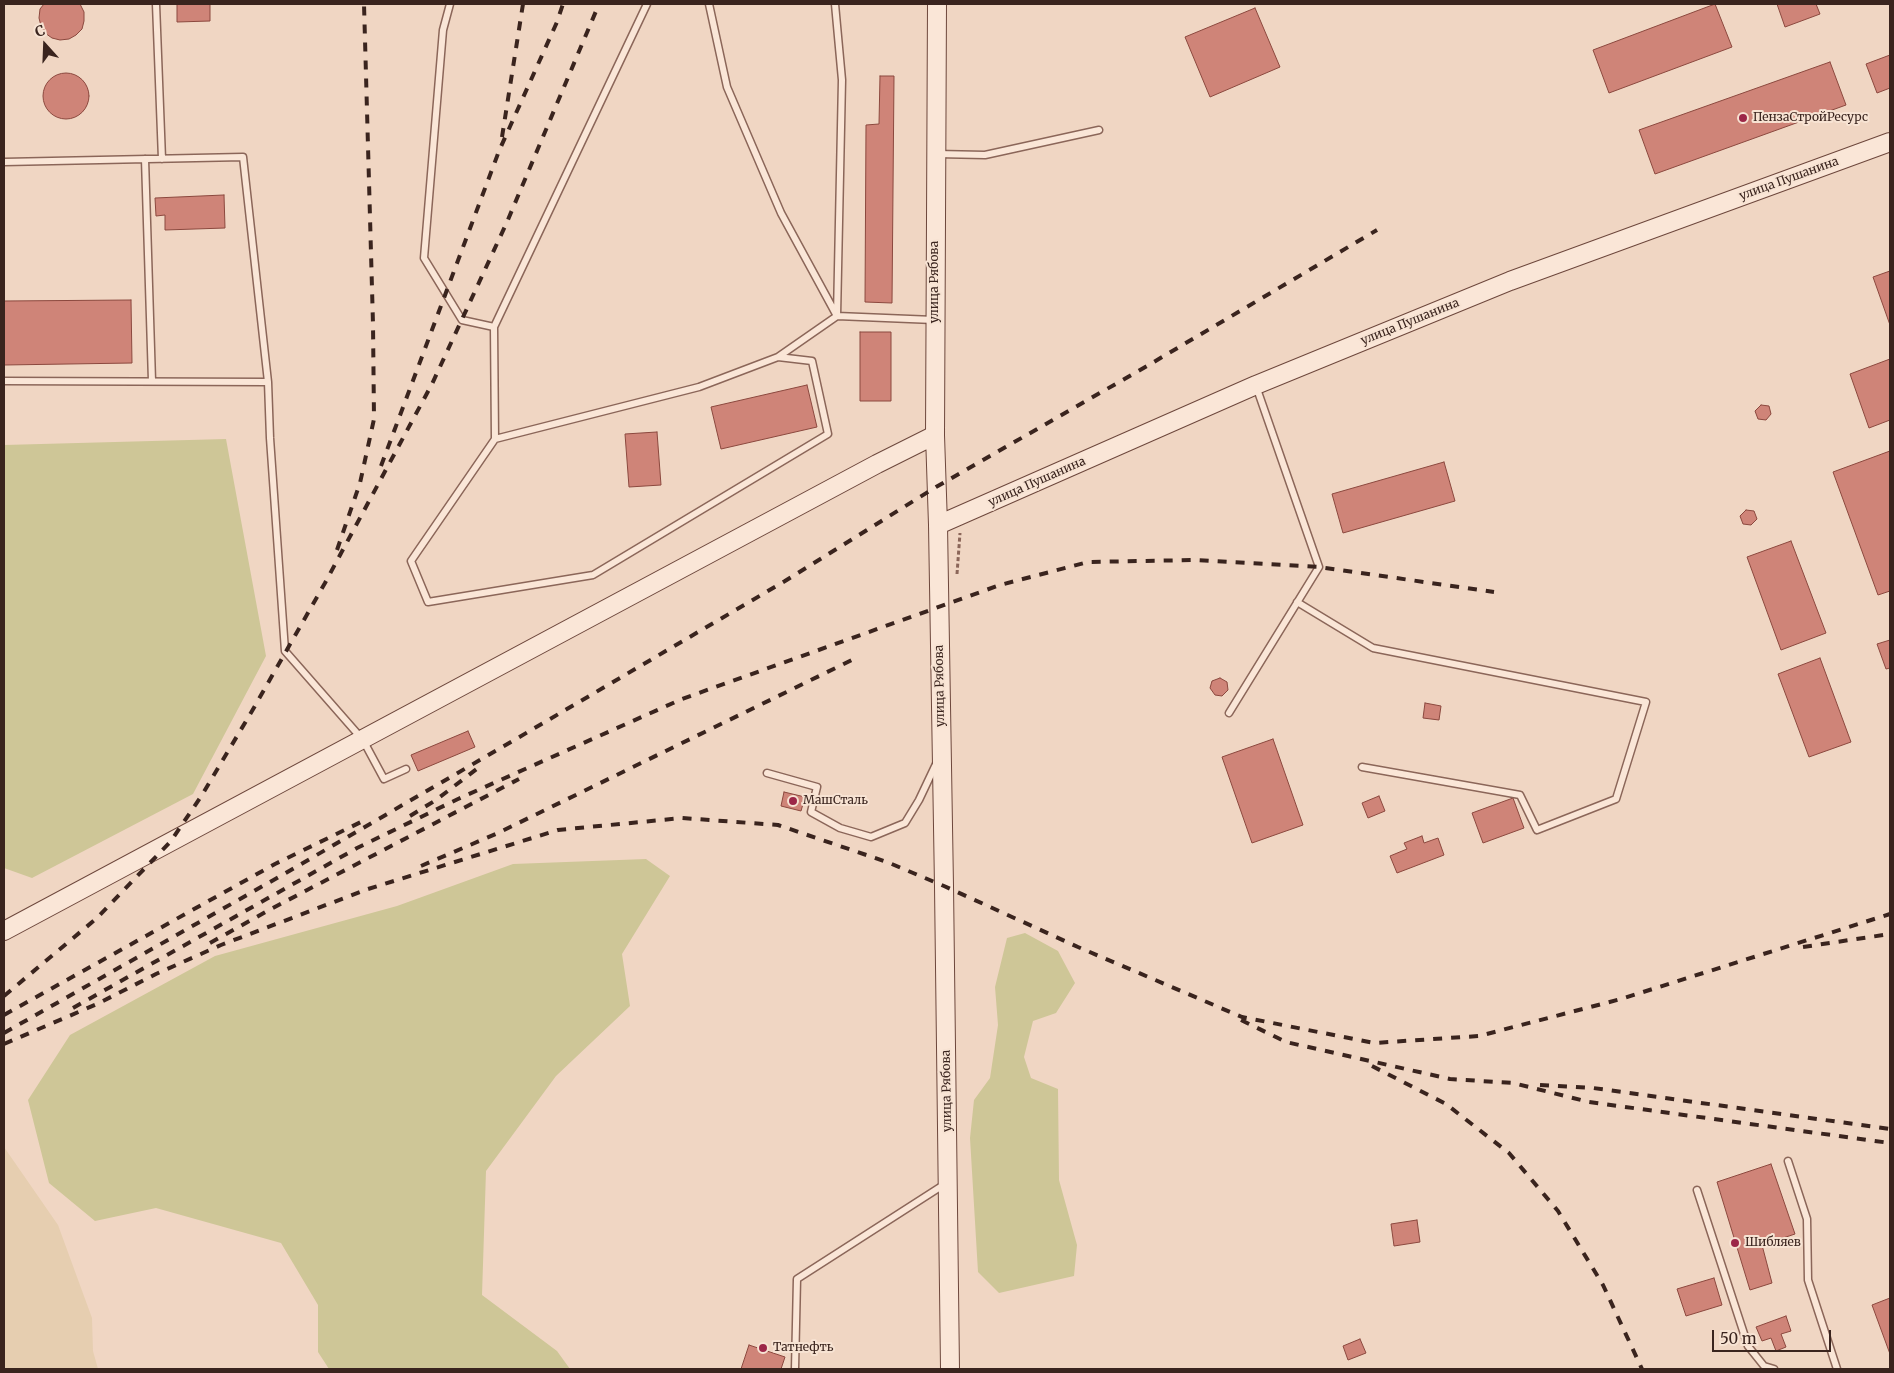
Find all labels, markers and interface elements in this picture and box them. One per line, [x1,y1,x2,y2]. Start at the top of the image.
north arrow [20,20,70,70]
text: С [32,21,47,41]
place label: ПензаСтройРесурс [1753,111,1868,125]
marker: ПензаСтройРесурс [1737,112,1749,124]
street label: улица Пушанина [1737,154,1841,204]
street label: улица Рябова [928,241,942,323]
street label: улица Пушанина [1359,296,1461,348]
street label: улица Пушанина [986,454,1088,510]
street label: улица Рябова [932,645,948,727]
place label: МашСталь [803,794,868,808]
marker: МашСталь [787,795,799,807]
street label: улица Рябова [939,1050,955,1132]
place label: Шибляев [1745,1236,1801,1250]
marker: Шибляев [1729,1237,1741,1249]
scale bar [1714,1320,1833,1352]
text: 50 m [1720,1329,1757,1348]
place label: Татнефть [773,1341,833,1355]
marker: Татнефть [757,1342,769,1354]

